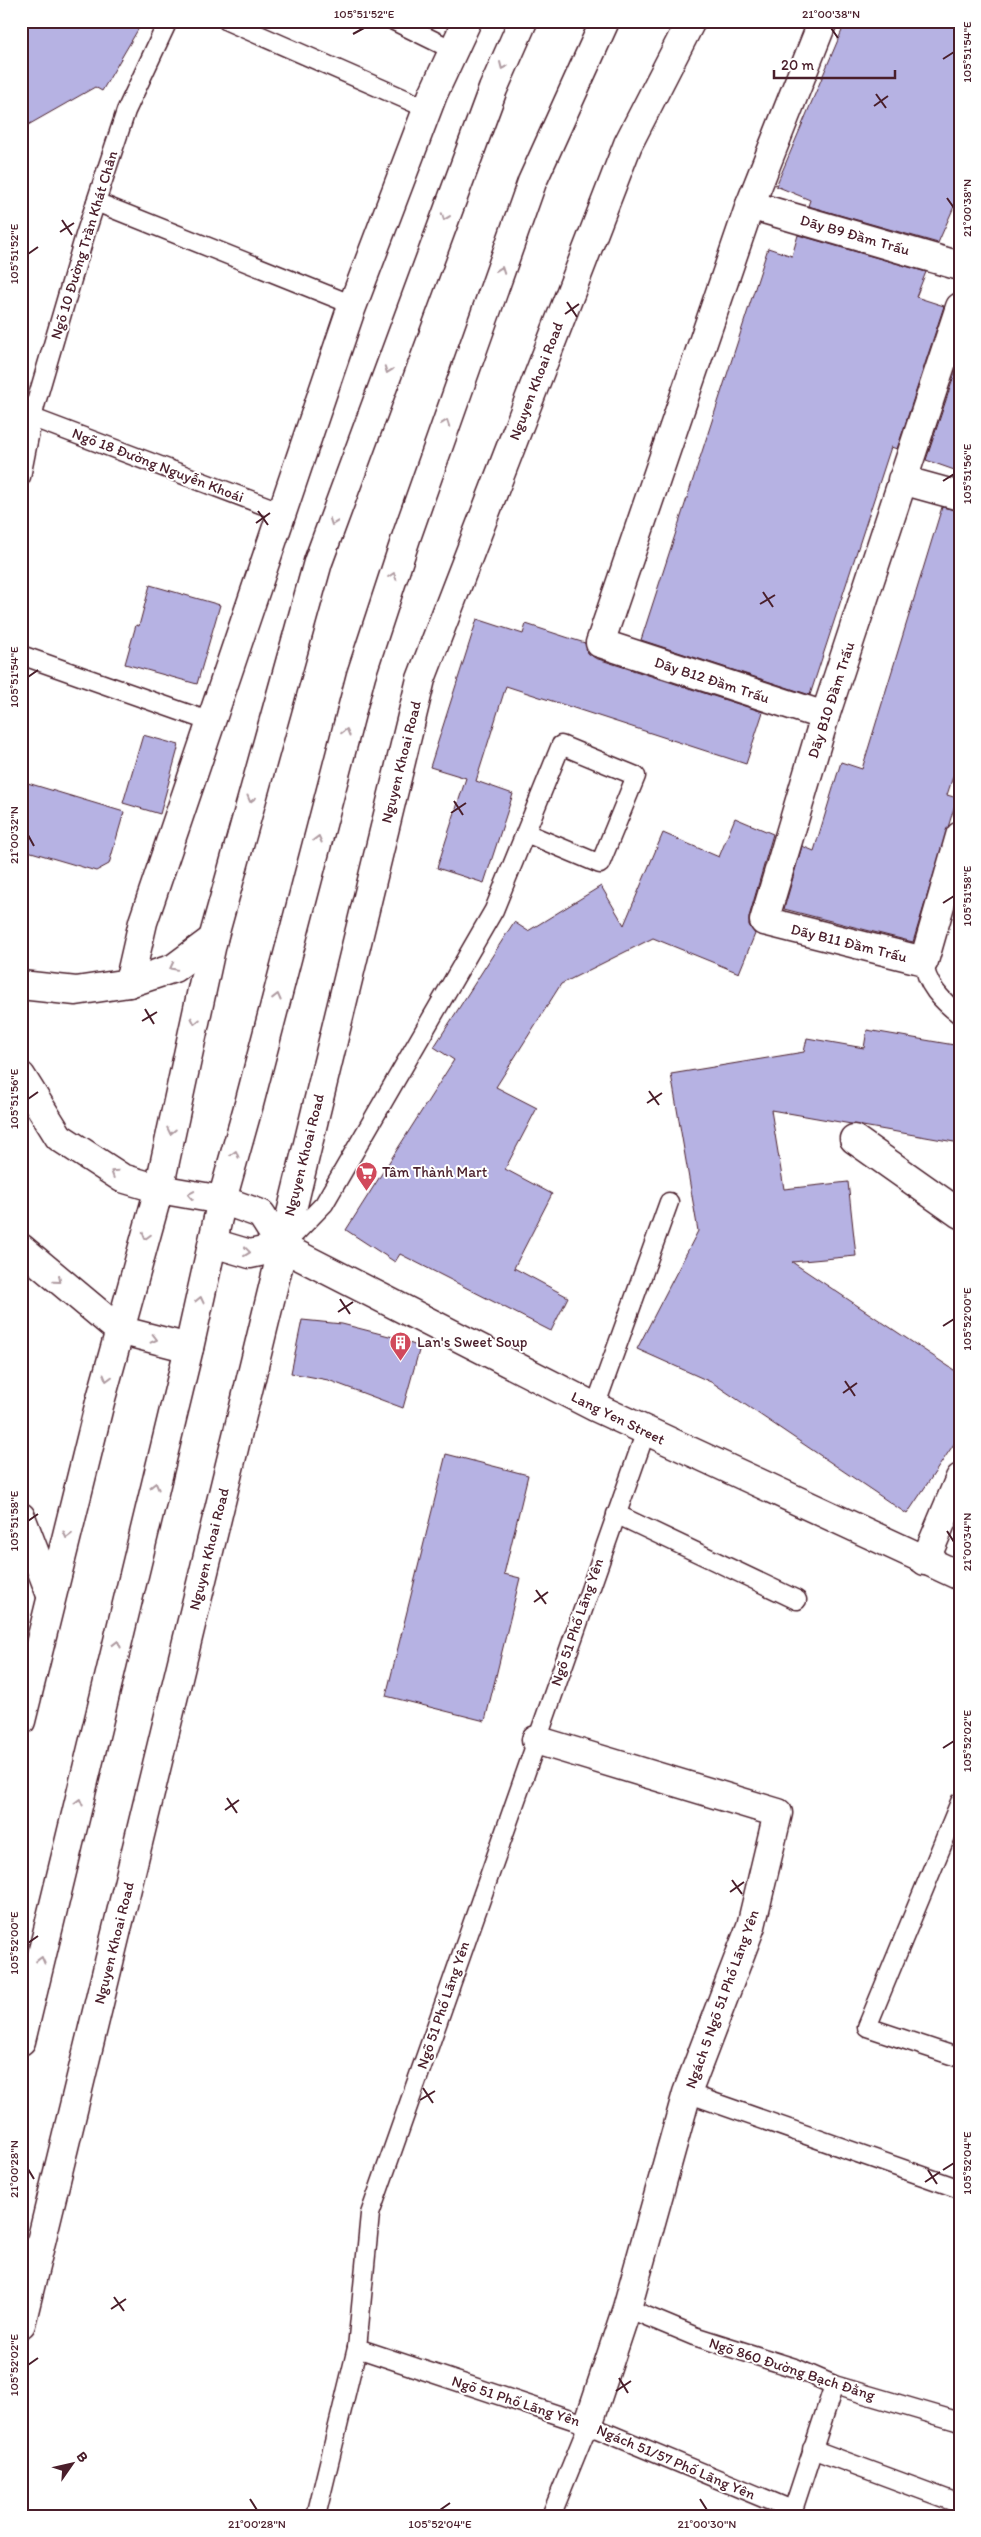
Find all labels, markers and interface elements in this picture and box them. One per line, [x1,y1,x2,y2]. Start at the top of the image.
text: 105°51'52"E [334,7,395,21]
text: 21°00'38"N [802,7,860,21]
text: 105°51'54"E [960,21,974,83]
scale bar [774,48,895,80]
text: 20 m [781,56,815,74]
one-way arrow [499,61,509,70]
street label: Ngõ 10 Đường Trần Khát Chân [47,149,121,341]
text: 21°00'38"N [960,179,974,237]
street label: Dãy B9 Đầm Trấu [798,211,912,259]
one-way arrow [441,212,451,221]
text: 105°51'52"E [7,223,21,284]
one-way arrow [495,266,505,274]
street label: Nguyen Khoai Road [505,319,567,443]
one-way arrow [384,365,394,373]
one-way arrow [441,419,451,428]
street label: Ngõ 18 Đường Nguyễn Khoái [70,424,246,506]
text: 105°51'56"E [960,443,974,504]
one-way arrow [329,518,339,526]
one-way arrow [387,573,397,581]
street label: Dãy B10 Đầm Trấu [804,640,858,760]
text: 105°51'54"E [7,646,21,708]
street label: Dãy B12 Đầm Trấu [652,653,772,707]
street label: Nguyen Khoai Road [377,698,425,825]
one-way arrow [340,727,351,736]
one-way arrow [247,794,257,802]
text: 21°00'32"N [7,806,21,864]
one-way arrow [312,835,323,844]
text: 105°51'58"E [960,865,974,926]
street label: Dãy B11 Đầm Trấu [789,920,909,966]
one-way arrow [169,961,178,971]
one-way arrow [271,992,282,1001]
one-way arrow [190,1017,201,1026]
text: 105°51'56"E [7,1068,21,1129]
street label: Nguyen Khoai Road [280,1091,328,1218]
one-way arrow [166,1127,177,1136]
one-way arrow [230,1150,240,1158]
supermarket icon: Tâm Thành Mart [354,1160,378,1191]
place label: Tâm Thành Mart [382,1163,488,1181]
one-way arrow [110,1169,119,1179]
one-way arrow [186,1190,195,1200]
one-way arrow [141,1231,152,1240]
one-way arrow [244,1246,252,1257]
one-way arrow [52,1274,61,1283]
text: 105°52'00"E [960,1287,974,1351]
one-way arrow [194,1296,205,1305]
building icon: Lan's Sweet Soup [389,1330,413,1361]
one-way arrow [150,1333,159,1344]
place label: Lan's Sweet Soup [417,1333,527,1351]
one-way arrow [102,1373,113,1382]
street label: Lang Yen Street [568,1388,668,1449]
one-way arrow [149,1482,160,1491]
street label: Nguyen Khoai Road [185,1485,233,1612]
text: 105°51'58"E [7,1490,21,1551]
text: 21°00'34"N [960,1513,974,1571]
one-way arrow [62,1530,72,1538]
street label: Ngõ 51 Phố Lãng Yên [547,1555,607,1688]
one-way arrow [111,1640,122,1648]
text: 105°52'02"E [960,1709,974,1772]
one-way arrow [73,1797,84,1806]
street label: Nguyen Khoai Road [90,1879,138,2006]
street label: Ngách 5 Ngõ 51 Phố Lãng Yên [681,1907,763,2091]
text: 105°52'00"E [7,1911,21,1975]
street label: Ngõ 51 Phố Lãng Yên [413,1938,473,2071]
one-way arrow [35,1955,46,1964]
text: 105°52'04"E [960,2131,974,2195]
text: 21°00'28"N [7,2140,21,2198]
text: 105°52'02"E [7,2333,21,2396]
street label: Ngõ 860 Đường Bạch Đằng [707,2334,878,2404]
street label: Ngõ 51 Phố Lãng Yên [450,2372,583,2430]
street label: Ngách 51/57 Phố Lãng Yên [594,2420,758,2504]
north arrow [48,2440,98,2490]
text: B [73,2449,92,2466]
text: 21°00'28"N [228,2517,286,2531]
text: 105°52'04"E [408,2517,472,2531]
text: 21°00'30"N [678,2517,736,2531]

